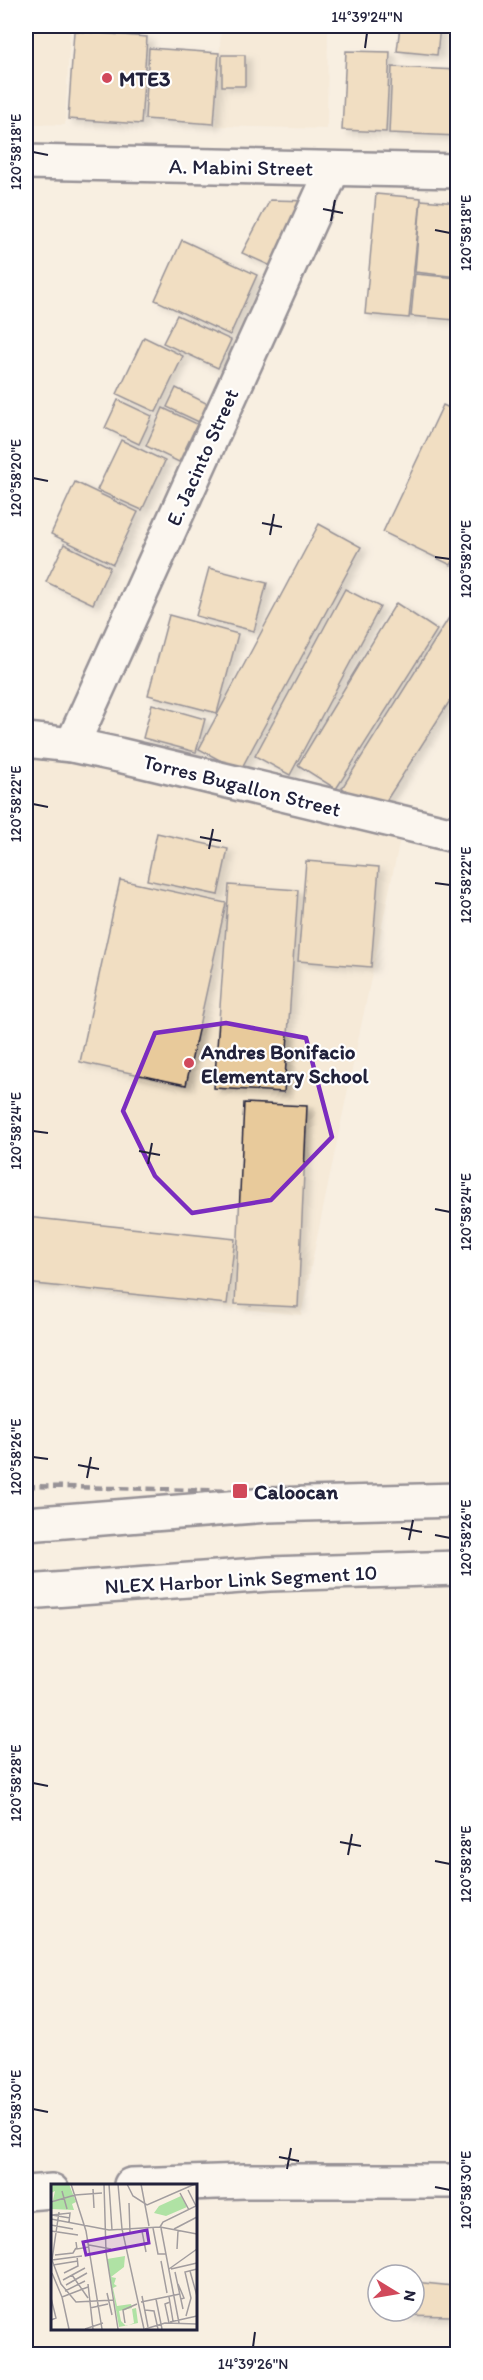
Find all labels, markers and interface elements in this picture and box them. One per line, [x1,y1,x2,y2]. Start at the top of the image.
text: 14°39'24"N [331,8,403,26]
place label: MTE3 [119,66,170,91]
marker: MTE3 [100,71,114,85]
text: 120°58'18"E [7,114,25,190]
street label: A. Mabini Street [169,153,313,181]
text: 120°58'18"E [457,195,475,271]
street label: E. Jacinto Street [161,384,243,529]
text: 120°58'20"E [7,439,25,517]
text: 120°58'20"E [457,520,475,598]
street label: Torres Bugallon Street [140,748,344,822]
text: 120°58'22"E [7,766,25,842]
text: 120°58'22"E [457,847,475,923]
place label: Andres Bonifacio Elementary School [200,1039,370,1089]
marker: Andres Bonifacio Elementary School [182,1056,196,1070]
text: 120°58'24"E [7,1092,25,1170]
text: 120°58'24"E [457,1173,475,1251]
text: 120°58'26"E [7,1419,25,1495]
place label: Caloocan [254,1479,338,1504]
marker: Caloocan [231,1482,249,1500]
text: 120°58'26"E [457,1500,475,1576]
street label: NLEX Harbor Link Segment 10 [104,1559,378,1599]
text: 120°58'28"E [7,1744,25,1822]
text: 120°58'28"E [457,1825,475,1903]
text: 120°58'30"E [7,2070,25,2148]
text: 120°58'30"E [457,2151,475,2229]
inset map [51,2184,196,2329]
north arrow [366,2263,426,2323]
text: N [400,2289,421,2303]
text: 14°39'26"N [218,2355,288,2373]

